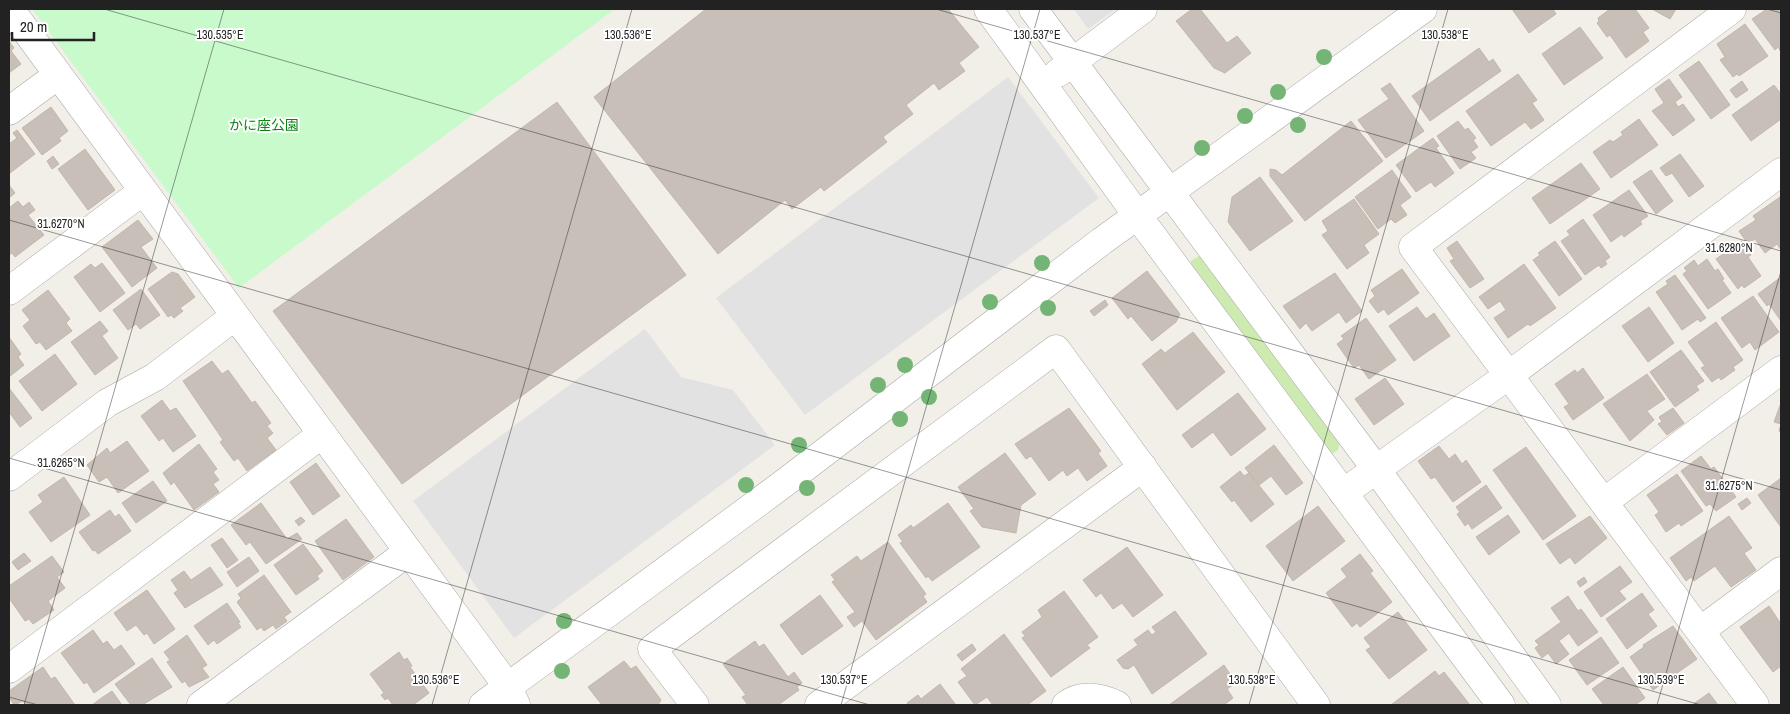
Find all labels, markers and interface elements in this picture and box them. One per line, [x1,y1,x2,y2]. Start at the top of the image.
scale bar [12,10,95,42]
text: 20 m [20,16,47,37]
text: 130.535°E [197,27,243,43]
text: 130.536°E [605,27,651,43]
text: 130.537°E [1014,27,1060,43]
text: 130.538°E [1422,27,1468,43]
park label: かに座公園 [229,116,299,134]
text: 31.6270°N [37,216,85,232]
text: 31.6280°N [1705,240,1753,256]
text: 31.6265°N [37,455,85,471]
text: 31.6275°N [1705,478,1753,494]
text: 130.536°E [413,672,459,688]
text: 130.537°E [821,672,867,688]
text: 130.538°E [1229,672,1275,688]
text: 130.539°E [1638,672,1684,688]

